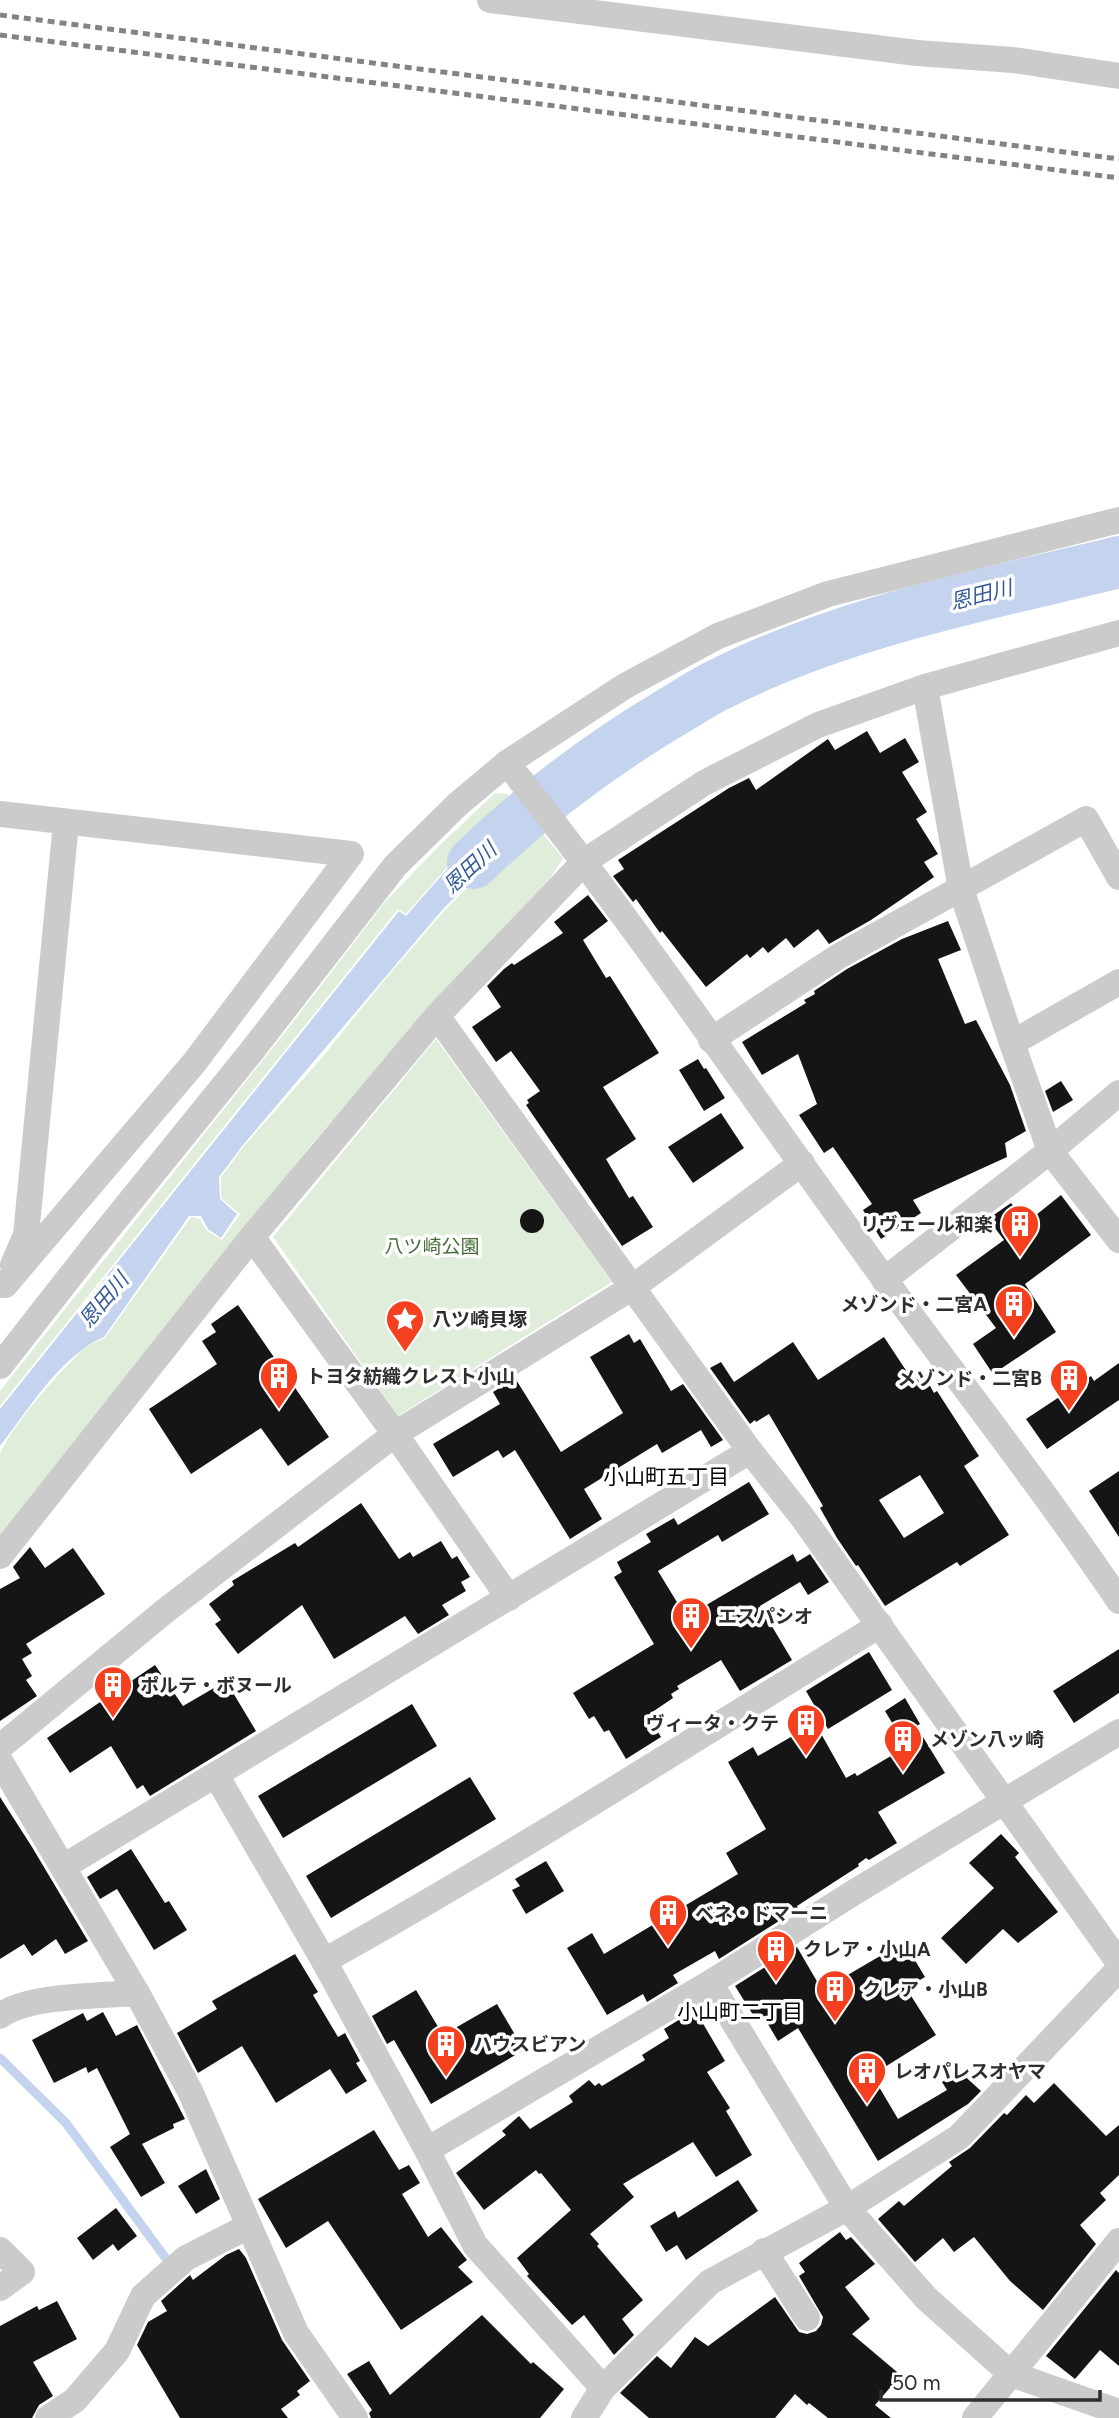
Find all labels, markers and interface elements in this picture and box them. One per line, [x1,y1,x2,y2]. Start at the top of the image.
water label: 恩田川 [947,574,1016,614]
water label: 恩田川 [438,836,503,898]
building icon: リヴェール和楽 [999,1203,1041,1258]
place label: リヴェール和楽 [860,1213,993,1236]
park label: 八ツ崎公園 [384,1235,480,1258]
water label: 恩田川 [74,1266,135,1332]
building icon: メゾンド・二宮A [993,1283,1035,1338]
place label: メゾンド・二宮A [840,1293,987,1316]
place icon: 八ツ崎貝塚 [384,1298,426,1353]
place label: 八ツ崎貝塚 [432,1308,527,1331]
building icon: トヨタ紡織クレスト小山 [258,1355,300,1410]
building icon: メゾンド・二宮B [1048,1357,1090,1412]
place label: トヨタ紡織クレスト小山 [306,1365,515,1388]
place label: メゾンド・二宮B [897,1367,1042,1390]
district label: 小山町五丁目 [603,1464,729,1489]
building icon: エスパシオ [670,1595,712,1650]
place label: エスパシオ [718,1605,813,1628]
building icon: ポルテ・ボヌール [92,1664,134,1719]
place label: ポルテ・ボヌール [140,1674,292,1697]
building icon: ヴィータ・クテ [785,1702,827,1757]
place label: ヴィータ・クテ [646,1712,779,1735]
building icon: メゾン八ッ崎 [882,1718,924,1773]
place label: メゾン八ッ崎 [930,1728,1044,1751]
building icon: ベネ・ドマーニ [647,1892,689,1947]
place label: ベネ・ドマーニ [695,1902,828,1925]
building icon: クレア・小山A [755,1928,797,1983]
place label: クレア・小山A [803,1938,931,1961]
building icon: クレア・小山B [814,1968,856,2023]
place label: クレア・小山B [862,1978,988,2001]
district label: 小山町二丁目 [677,1999,803,2024]
building icon: ハウスビアン [425,2023,467,2078]
place label: ハウスビアン [473,2033,586,2056]
building icon: レオパレスオヤマ [846,2050,888,2105]
place label: レオパレスオヤマ [894,2060,1046,2083]
scale bar [881,2358,1100,2402]
text: 50 m [892,2370,941,2395]

